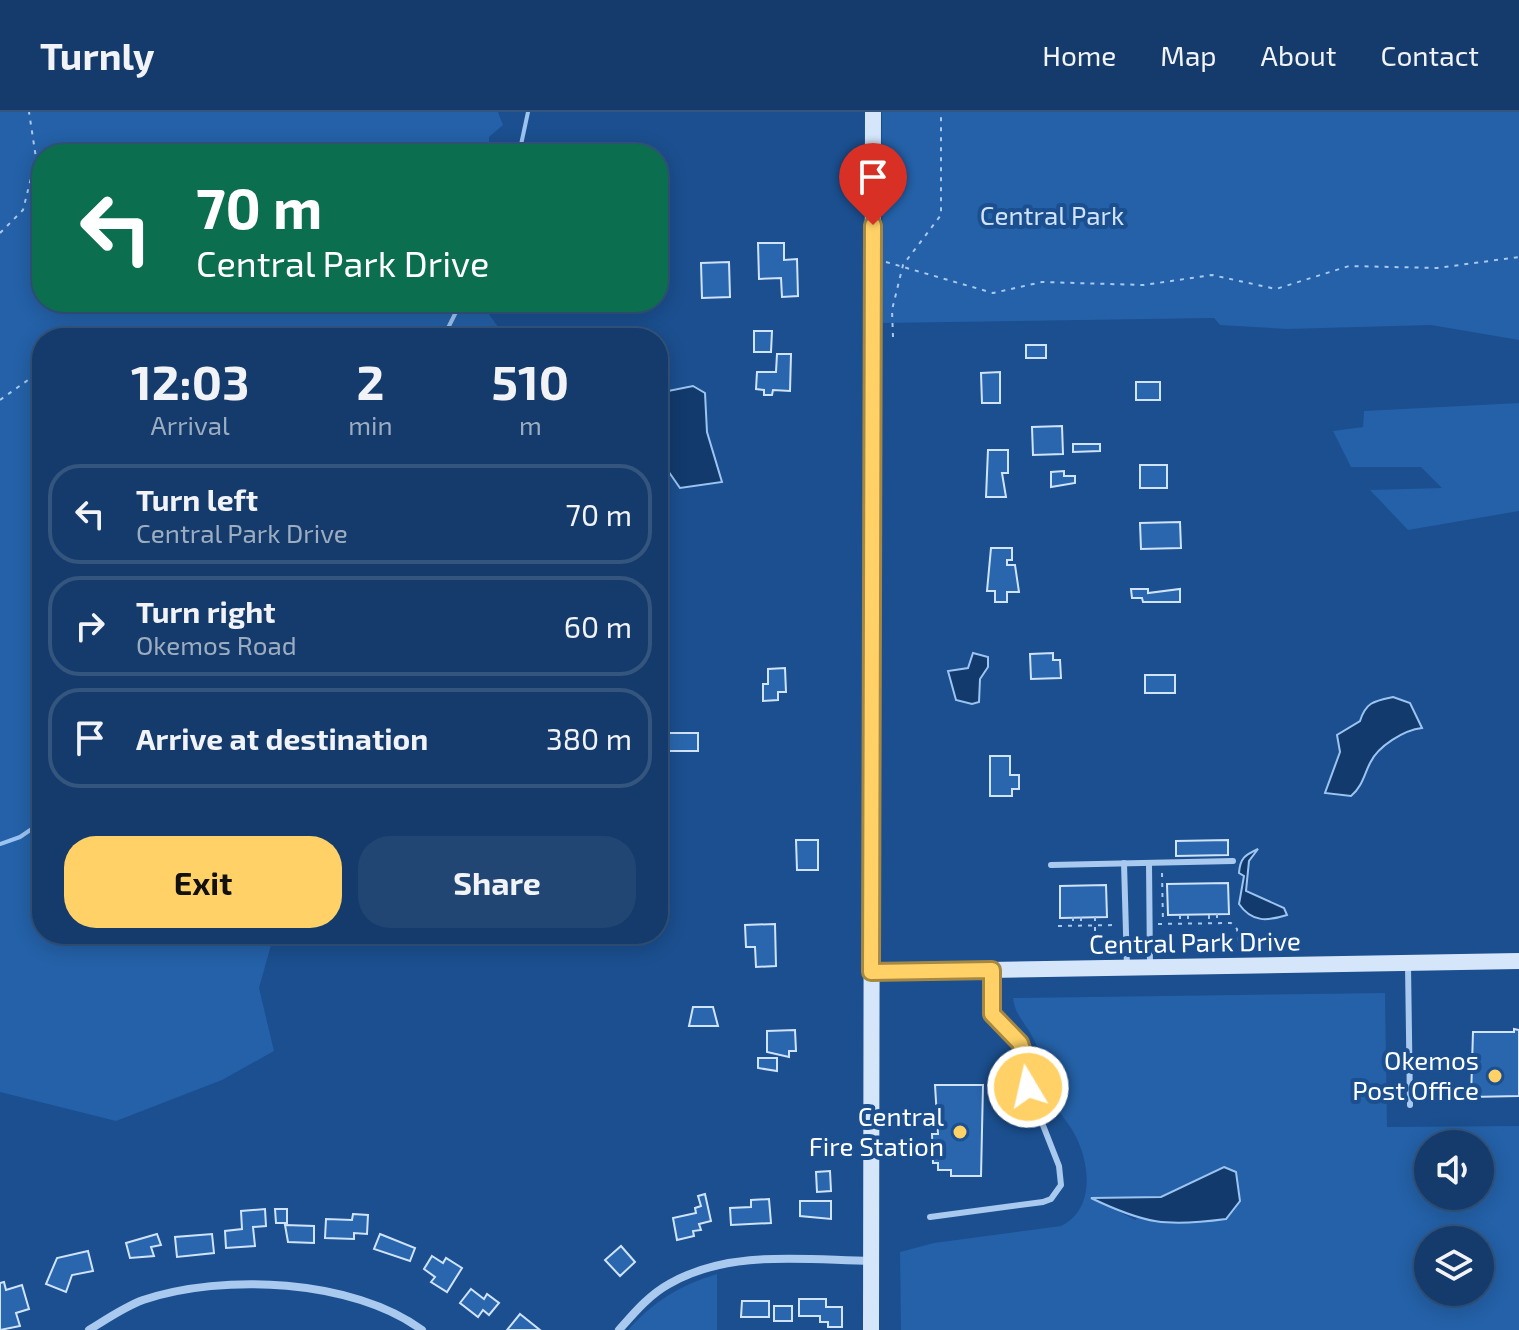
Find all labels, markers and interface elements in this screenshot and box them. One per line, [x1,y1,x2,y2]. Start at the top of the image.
text: Turnly [40,32,155,78]
text: Home [1042,38,1116,72]
text: Map [1160,38,1217,72]
text: About [1261,38,1336,72]
text: Contact [1380,38,1479,72]
pin [839,143,907,225]
icon: arrive [851,155,895,199]
text: 70 m [196,173,322,240]
icon: left [64,176,168,280]
park label: Central Park [980,199,1124,230]
text: Central Park Drive [196,241,489,284]
text: 12:03 [131,352,249,410]
text: 2 [357,352,384,410]
text: 510 [492,352,569,410]
text: Arrival [151,409,230,440]
text: min [348,409,393,440]
text: m [519,409,542,440]
text: Turn left [136,481,258,517]
icon: left [68,492,112,536]
text: 70 m [566,496,632,532]
text: Central Park Drive [136,517,348,548]
text: Turn right [136,593,276,629]
icon: right [68,604,112,648]
text: 60 m [564,608,632,644]
text: Okemos Road [136,629,297,660]
icon: arrive [68,716,112,760]
text: Arrive at destination [136,720,428,756]
text: 380 m [546,720,632,756]
button: Exit [64,836,342,928]
button: Share [358,836,636,928]
street label: Central Park Drive [1089,924,1301,959]
place label: Okemos Post Office [1352,1044,1479,1105]
position arrow [986,1045,1070,1129]
marker: Okemos Post Office [1486,1067,1504,1085]
place label: Central Fire Station [809,1100,944,1161]
marker: Central Fire Station [951,1123,969,1141]
map controls [1414,1130,1494,1306]
button: sound [1414,1130,1494,1210]
button: layers [1414,1226,1494,1306]

